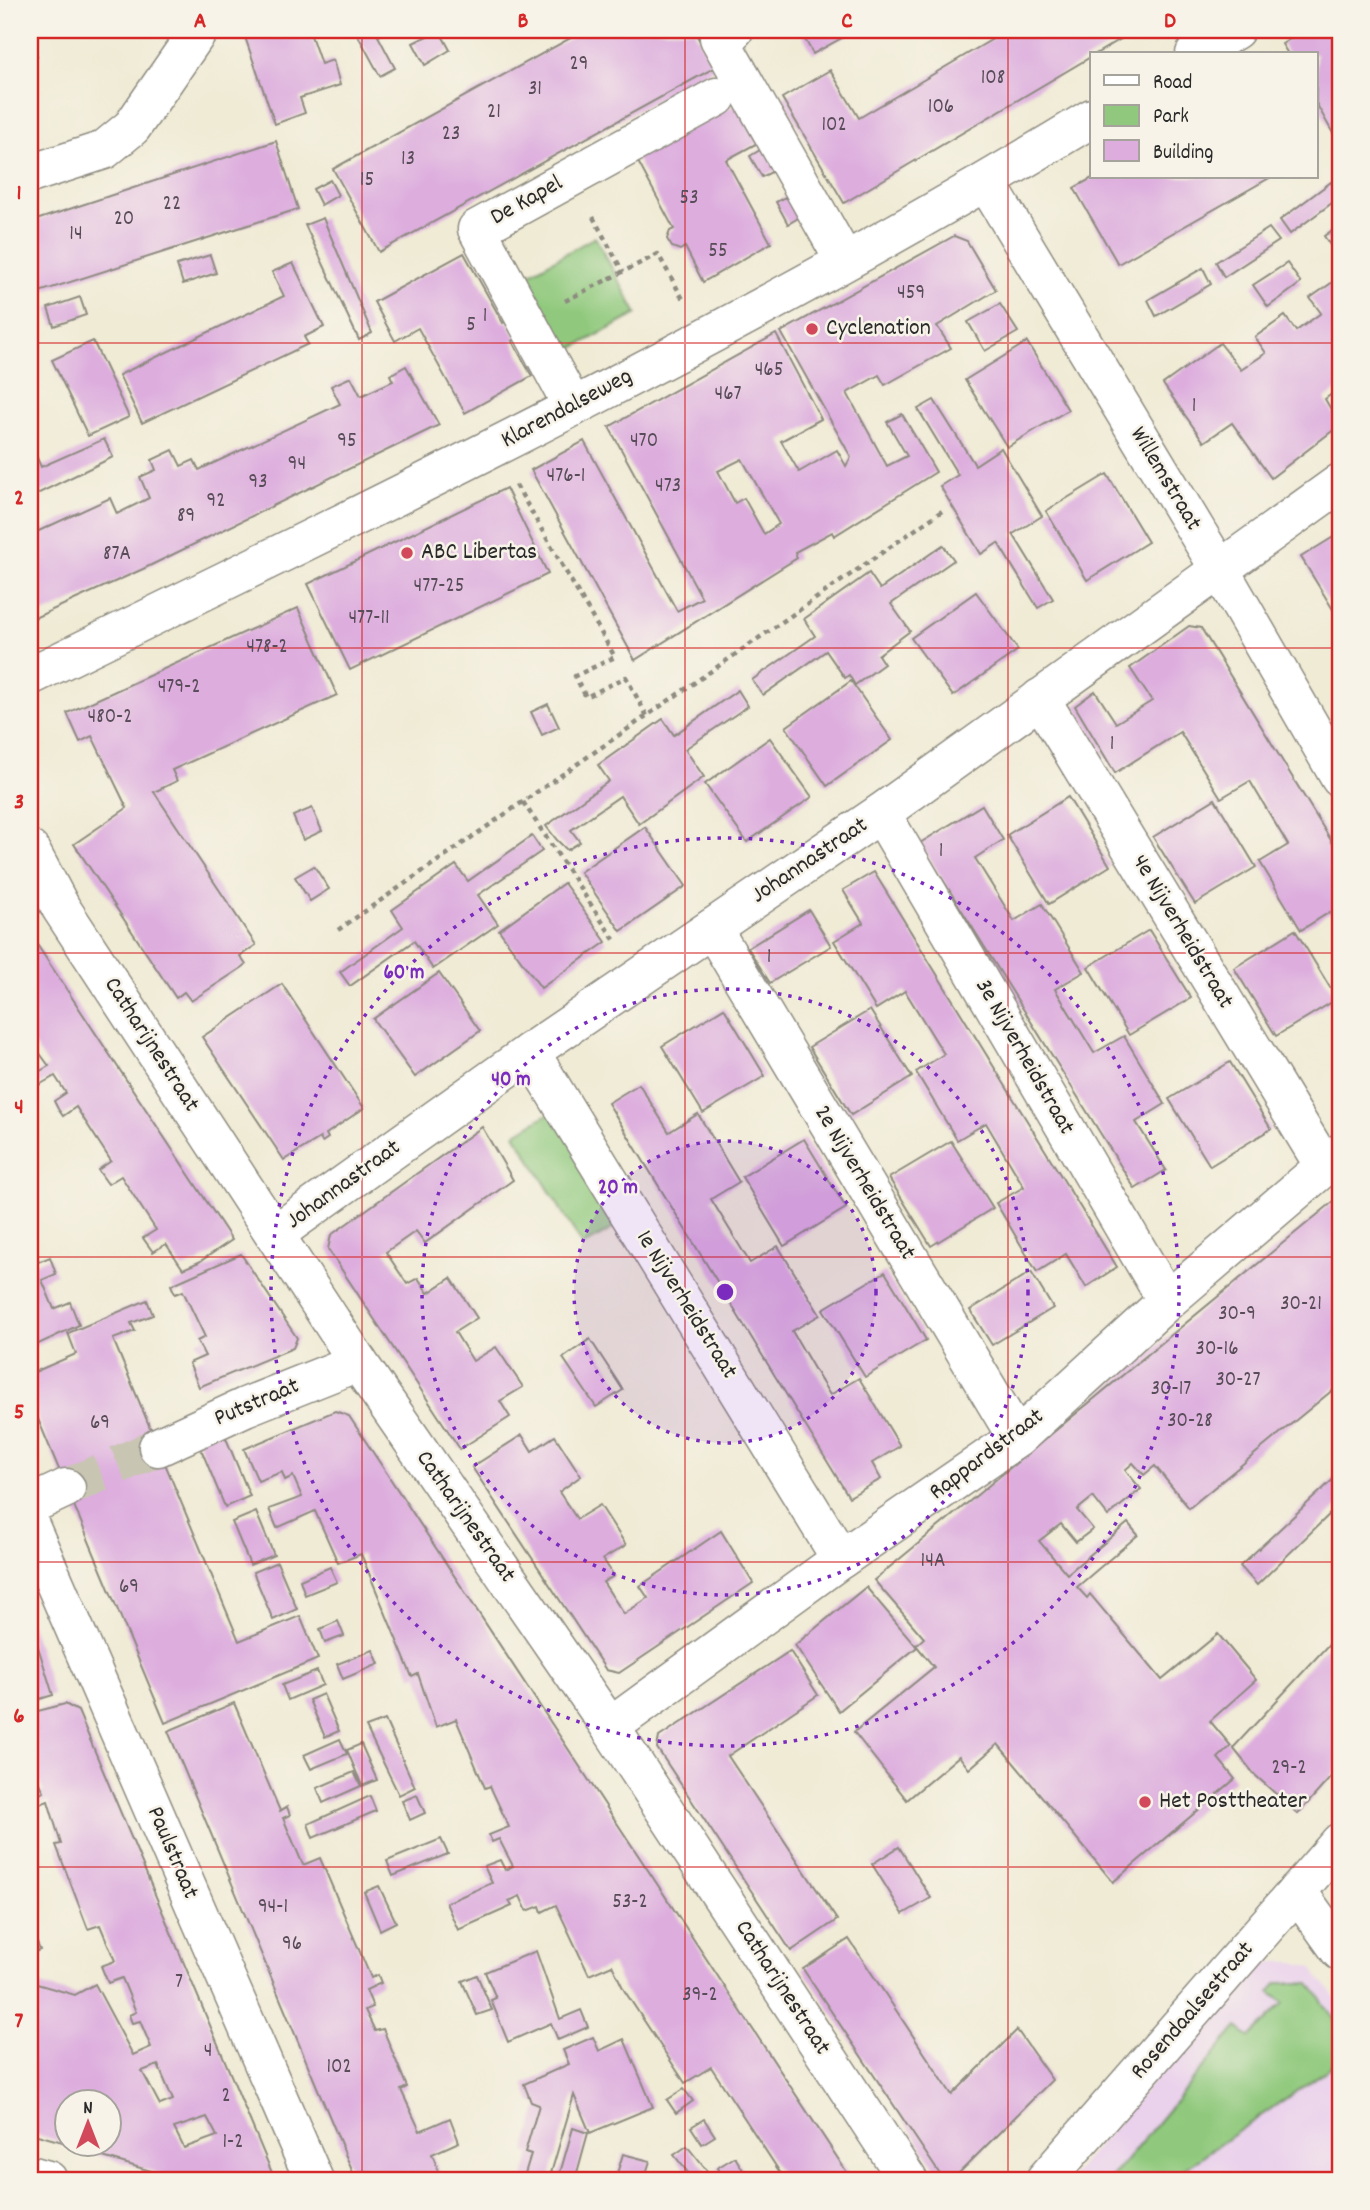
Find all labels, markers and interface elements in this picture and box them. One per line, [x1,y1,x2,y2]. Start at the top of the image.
text: A [194,6,206,39]
text: B [518,6,529,39]
text: C [841,6,853,39]
text: D [1164,6,1176,39]
house number: 29 [570,50,588,80]
legend [1090,52,1318,178]
house number: 108 [981,64,1005,94]
text: Road [1153,69,1192,99]
house number: 31 [528,75,542,105]
house number: 106 [928,93,954,123]
house number: 21 [487,98,501,128]
text: Park [1153,103,1189,133]
house number: 102 [821,111,847,141]
house number: 23 [442,120,460,150]
text: Building [1153,139,1213,169]
house number: 13 [401,145,415,175]
house number: 15 [360,166,374,196]
street label: De Kapel [485,167,570,235]
text: 1 [16,178,22,211]
house number: 53 [679,184,699,214]
house number: 22 [163,190,181,220]
house number: 20 [114,205,134,235]
house number: 14 [69,220,83,250]
house number: 55 [708,237,728,267]
house number: 459 [897,279,925,309]
house number: 1 [483,302,487,332]
house number: 5 [466,311,476,341]
place label: Cyclenation [826,312,931,346]
marker: Cyclenation [804,321,820,337]
house number: 465 [755,356,783,386]
street label: Klarendalseweg [495,360,639,458]
house number: 467 [714,380,742,410]
house number: 1 [1192,392,1196,422]
street label: Willemstraat [1121,421,1209,538]
house number: 95 [337,427,357,457]
house number: 470 [630,427,658,457]
house number: 94 [288,450,306,480]
house number: 476-1 [547,462,585,492]
house number: 93 [249,468,267,498]
house number: 473 [655,472,681,502]
text: 2 [14,483,24,516]
house number: 92 [207,487,225,517]
house number: 89 [177,502,195,532]
place label: ABC Libertas [421,536,537,570]
house number: 87A [103,540,131,570]
marker: ABC Libertas [399,545,415,561]
house number: 477-25 [414,572,464,602]
house number: 477-11 [348,604,390,634]
house number: 478-2 [246,633,288,663]
house number: 479-2 [158,673,200,703]
house number: 480-2 [88,703,132,733]
house number: 1 [1110,730,1114,760]
text: 3 [14,787,24,820]
street label: Johannastraat [745,809,875,913]
house number: 1 [939,837,943,867]
street label: 4e Nijverheidstraat [1122,848,1242,1016]
house number: 1 [767,943,771,973]
text: 60 m [384,959,424,989]
street label: Catharijnestraat [95,971,207,1119]
street label: 3e Nijverheidstraat [965,973,1083,1141]
text: 40 m [491,1066,531,1096]
text: 4 [14,1092,24,1125]
street label: 2e Nijverheidstraat [804,1099,924,1267]
street label: Johannastraat [280,1132,408,1238]
text: 20 m [598,1174,638,1204]
street label: 1e Nijverheidstraat [627,1224,745,1386]
centre of rings [713,1280,737,1304]
house number: 30-21 [1280,1290,1322,1320]
house number: 30-9 [1218,1300,1256,1330]
house number: 30-16 [1196,1335,1238,1365]
house number: 30-27 [1215,1366,1261,1396]
street label: Putstraat [209,1370,305,1436]
house number: 30-17 [1151,1375,1191,1405]
text: 5 [14,1397,24,1430]
street label: Rappardstraat [923,1401,1052,1509]
house number: 30-28 [1167,1407,1213,1437]
house number: 69 [90,1409,110,1439]
street label: Catharijnestraat [407,1444,523,1590]
house number: 14A [921,1547,945,1577]
house number: 69 [119,1573,139,1603]
text: 6 [13,1701,25,1734]
house number: 29-2 [1271,1754,1307,1784]
place label: Het Posttheater [1159,1785,1307,1819]
marker: Het Posttheater [1137,1794,1153,1810]
street label: Paulstraat [137,1802,207,1905]
house number: 53-2 [612,1888,648,1918]
house number: 94-1 [258,1893,288,1923]
street label: Catharijnestraat [726,1914,838,2062]
house number: 96 [282,1930,302,1960]
street label: Rosendaalsestraat [1123,1934,1263,2088]
house number: 7 [175,1968,183,1998]
house number: 39-2 [682,1981,718,2011]
text: 7 [15,2006,24,2039]
house number: 4 [204,2037,212,2067]
house number: 102 [326,2053,352,2083]
house number: 2 [221,2082,231,2112]
north arrow [52,2088,122,2158]
text: N [83,2096,93,2123]
house number: 1-2 [223,2128,243,2158]

